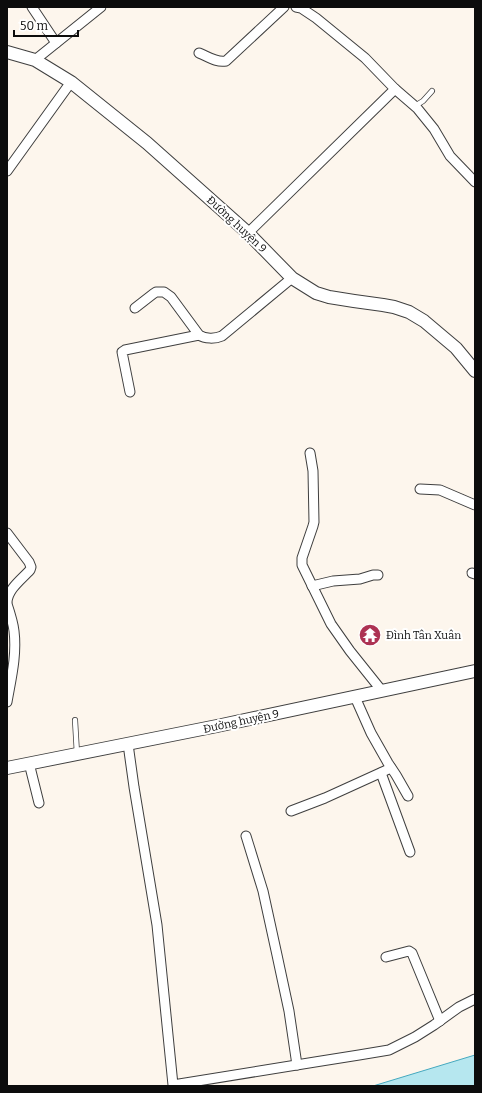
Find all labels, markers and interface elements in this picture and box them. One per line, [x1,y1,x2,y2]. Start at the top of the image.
scale bar [14,12,78,38]
text: 50 m [20,19,49,33]
street label: Đường huyện 9 [204,193,269,255]
temple icon: Đình Tân Xuân [357,622,383,648]
place label: Đình Tân Xuân [386,629,461,642]
street label: Đường huyện 9 [202,707,280,736]

